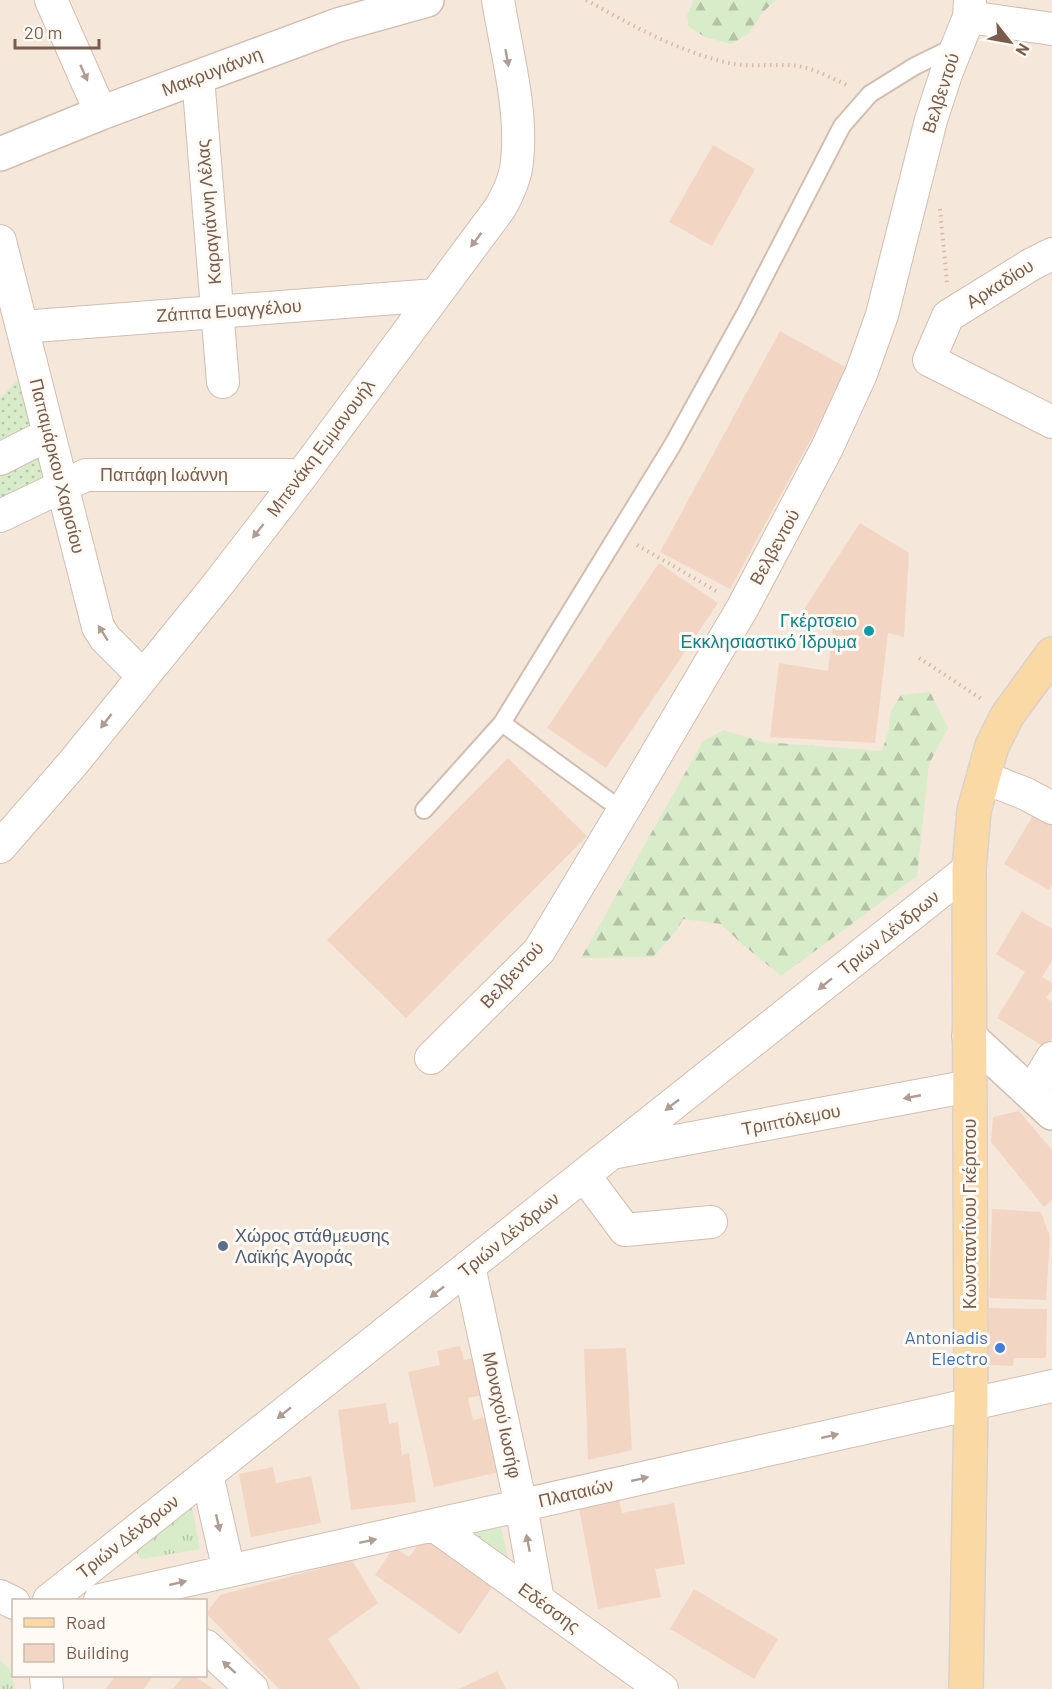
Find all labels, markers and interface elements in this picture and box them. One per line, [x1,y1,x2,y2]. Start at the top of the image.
scale bar [15,12,99,50]
north arrow [980,12,1040,72]
text: 20 m [24,21,62,43]
text: N [1012,41,1034,59]
street label: Μακρυγιάννη [158,42,265,100]
one-way arrow [503,48,512,67]
street label: Βελβεντού [917,50,963,136]
one-way arrow [79,64,88,81]
street label: Καραγιάννη Λέλας [191,138,225,286]
one-way arrow [470,232,482,248]
street label: Αρκαδίου [962,254,1037,312]
street label: Ζάππα Ευαγγέλου [156,294,302,326]
street label: Μπενάκη Εμμανουήλ [261,374,379,521]
street label: Παπαμάρκου Χαρισίου [26,376,90,556]
street label: Παπάφη Ιωάννη [100,463,228,485]
street label: Βελβεντού [744,505,804,588]
one-way arrow [252,523,265,539]
place label: Γκέρτσειο Εκκλησιαστικό Ίδρυμα [681,609,857,652]
marker: Γκέρτσειο Εκκλησιαστικό Ίδρυμα [862,624,876,638]
one-way arrow [97,625,108,641]
one-way arrow [101,714,113,729]
street label: Τριών Δένδρων [833,885,943,980]
street label: Βελβεντού [475,936,548,1012]
one-way arrow [817,978,832,990]
one-way arrow [902,1093,921,1102]
one-way arrow [664,1099,680,1112]
street label: Τριπτόλεμου [739,1099,842,1139]
street label: Κωνσταντίνου Γκέρτσου [958,1119,980,1309]
street label: Τριών Δένδρων [453,1187,563,1282]
place label: Χώρος στάθμευσης Λαϊκής Αγοράς [235,1224,390,1267]
marker: Χώρος στάθμευσης Λαϊκής Αγοράς [216,1239,230,1253]
one-way arrow [429,1285,445,1298]
place label: Antoniadis Electro [905,1326,988,1369]
marker: Antoniadis Electro [993,1341,1007,1355]
street label: Μοναχού Ιωσήφ [479,1350,527,1480]
one-way arrow [277,1407,292,1419]
one-way arrow [821,1431,840,1440]
street label: Πλαταιών [536,1473,615,1511]
one-way arrow [631,1473,649,1483]
street label: Τριών Δένδρων [72,1489,183,1583]
one-way arrow [213,1514,223,1532]
one-way arrow [523,1533,532,1552]
one-way arrow [359,1535,377,1545]
street label: Εδέσσης [514,1577,585,1637]
one-way arrow [169,1578,188,1587]
legend [12,1599,207,1677]
text: Road [66,1611,106,1633]
text: Building [66,1641,129,1663]
one-way arrow [222,1661,237,1674]

